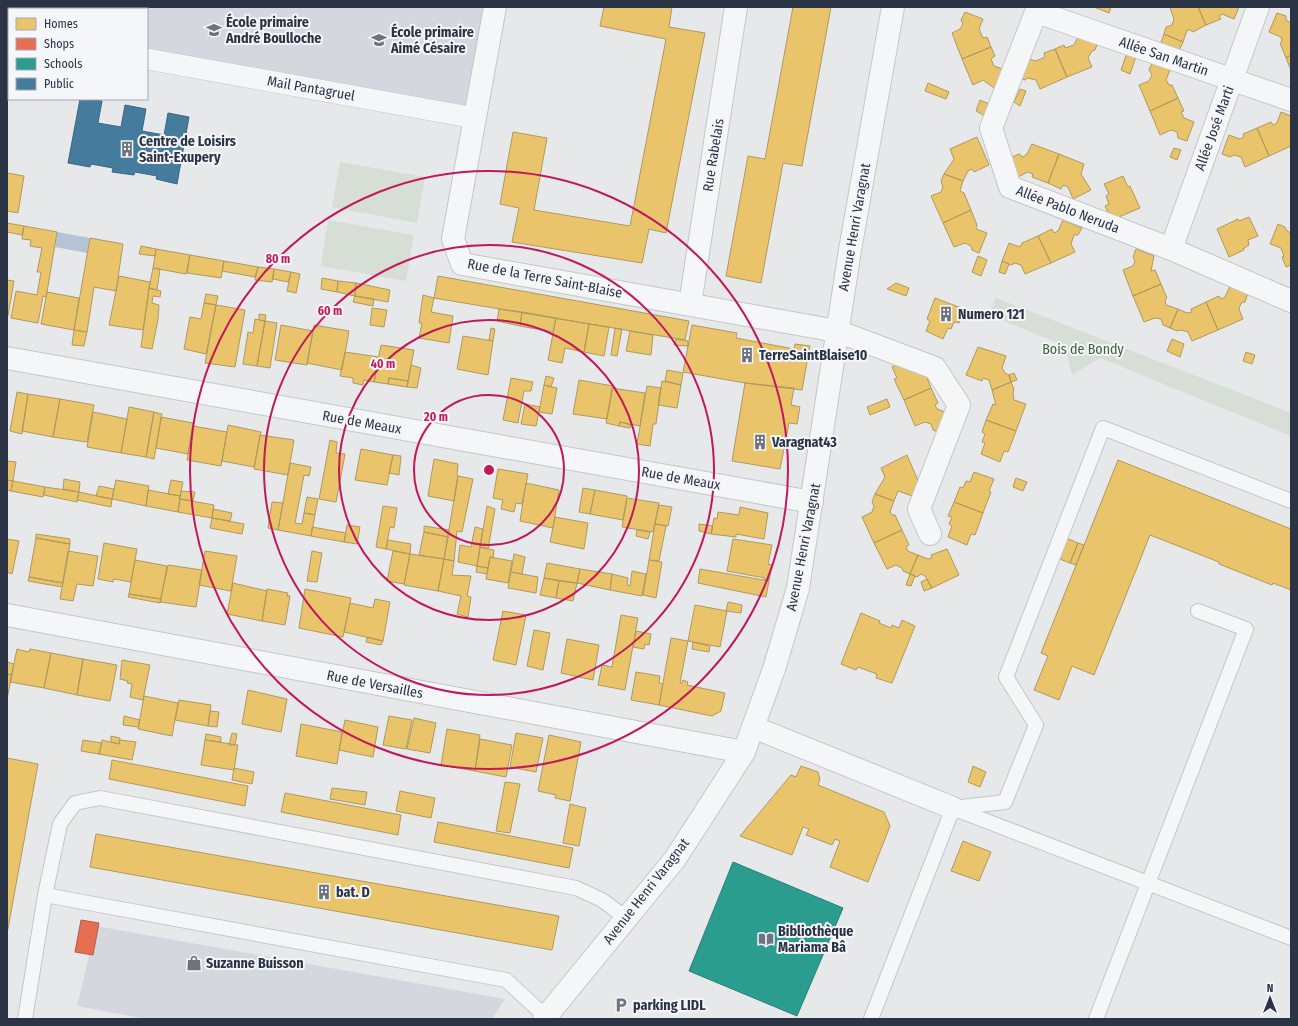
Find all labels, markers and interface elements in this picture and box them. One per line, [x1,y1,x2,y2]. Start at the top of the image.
legend [8,8,148,100]
place label: École primaire André Boulloche [225,13,321,47]
text: Homes [44,17,78,31]
school or university icon: École primaire André Boulloche [205,21,223,39]
place label: École primaire Aimé Césaire [390,23,474,57]
school or university icon: École primaire Aimé Césaire [370,31,388,49]
street label: Allée San Martin [1117,33,1211,80]
text: Shops [44,37,74,51]
text: Schools [44,57,82,71]
street label: Mail Pantagruel [266,72,356,105]
text: Public [44,77,74,91]
street label: Allée José Marti [1191,83,1238,173]
street label: Rue Rabelais [699,117,728,193]
place label: Centre de Loisirs Saint-Exupery [139,133,236,166]
building icon: Centre de Loisirs Saint-Exupery [118,140,136,158]
street label: Avenue Henri Varagnat [835,161,874,292]
street label: Allée Pablo Neruda [1014,182,1122,237]
text: 80 m [266,252,290,266]
street label: Rue de la Terre Saint-Blaise [466,255,624,302]
text: 60 m [318,304,342,318]
building icon: Numero 121 [937,305,955,323]
place label: Numero 121 [958,306,1025,323]
park label: Bois de Bondy [1042,341,1125,358]
building icon: TerreSaintBlaise10 [738,346,756,364]
place label: TerreSaintBlaise10 [759,347,868,364]
text: 40 m [371,357,395,371]
street label: Rue de Meaux [321,407,404,438]
text: 20 m [423,410,448,424]
building icon: Varagnat43 [751,433,769,451]
place label: Varagnat43 [771,434,837,451]
centre of rings [482,463,496,477]
street label: Rue de Meaux [640,463,723,494]
street label: Avenue Henri Varagnat [783,481,824,612]
street label: Rue de Versailles [325,667,425,702]
street label: Avenue Henri Varagnat [600,835,693,948]
building icon: bat. D [315,883,333,901]
place label: bat. D [336,884,370,901]
place label: Bibliothèque Mariama Bâ [778,923,853,956]
library icon: Bibliothèque Mariama Bâ [757,930,775,948]
shop icon: Suzanne Buisson [185,954,203,972]
place label: Suzanne Buisson [206,955,304,972]
north arrow [1250,978,1290,1018]
text: N [1267,982,1273,995]
parking icon: parking LIDL [612,996,630,1014]
place label: parking LIDL [633,997,706,1014]

